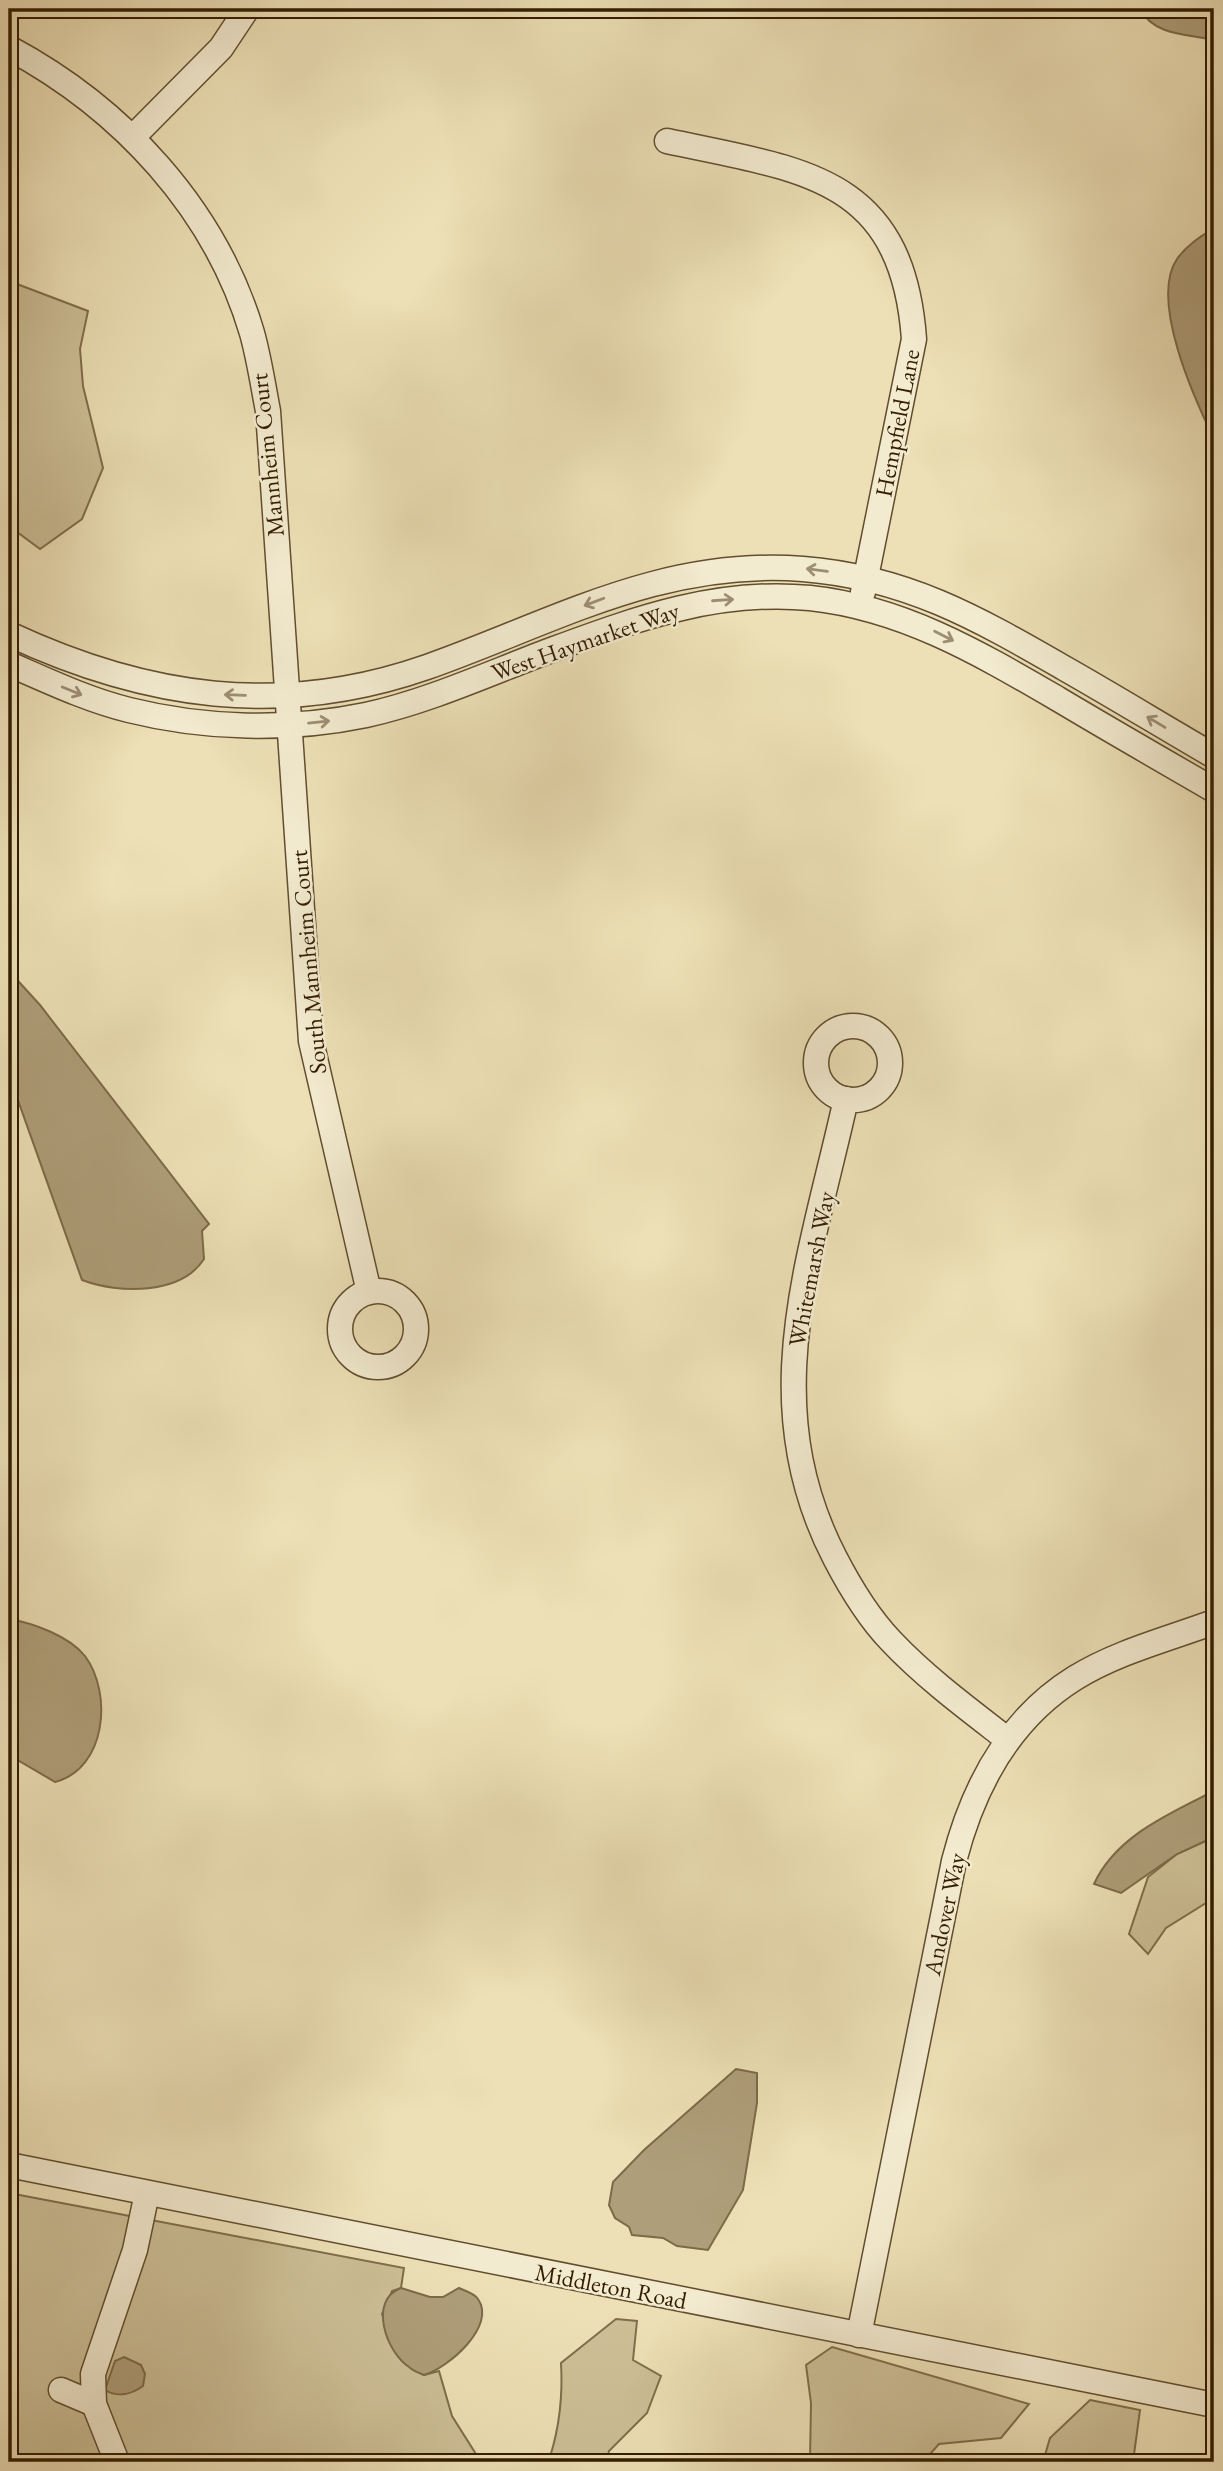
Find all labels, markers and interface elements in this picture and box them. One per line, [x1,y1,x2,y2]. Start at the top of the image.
street label: Hempfield Lane [867,346,927,500]
street label: Mannheim Court [243,371,291,538]
one-way arrow [806,564,829,577]
one-way arrow [711,593,734,606]
street label: West Haymarket Way [487,594,684,688]
one-way arrow [584,597,606,610]
one-way arrow [934,629,954,643]
one-way arrow [60,685,82,698]
one-way arrow [224,689,247,702]
one-way arrow [1146,714,1166,728]
one-way arrow [307,715,330,728]
street label: South Mannheim Court [283,848,333,1075]
street label: Whitemarsh Way [781,1188,841,1349]
street label: Andover Way [916,1849,972,1979]
street label: Middleton Road [532,2256,690,2316]

